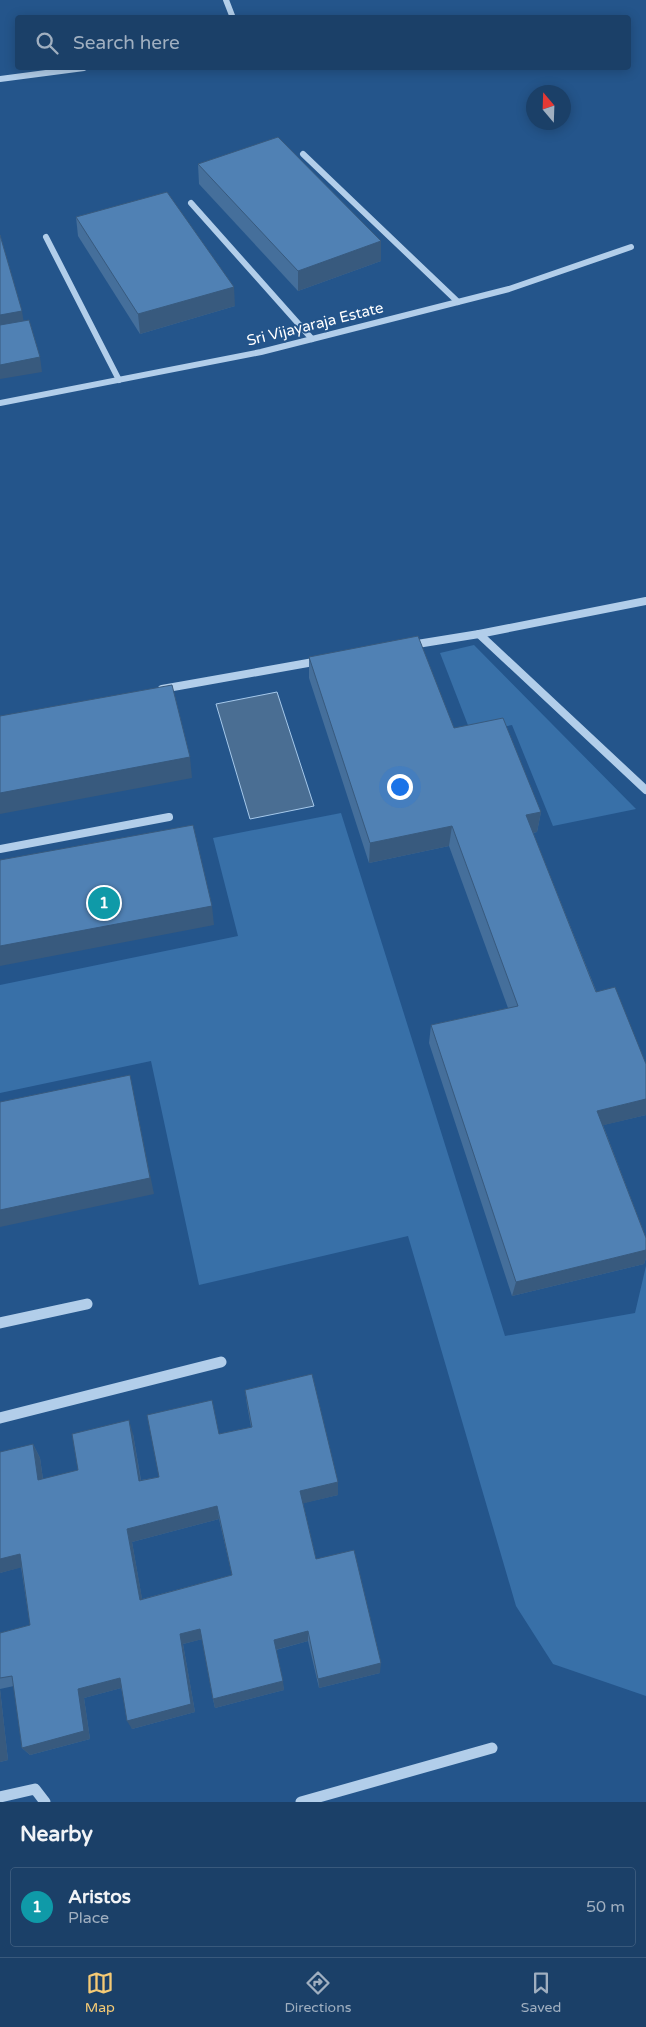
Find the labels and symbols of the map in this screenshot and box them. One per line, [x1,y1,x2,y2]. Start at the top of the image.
north arrow [526,85,571,130]
street label: Sri Vijayaraja Estate [245,298,385,350]
your location [387,774,413,800]
pin: 1 [88,884,120,922]

